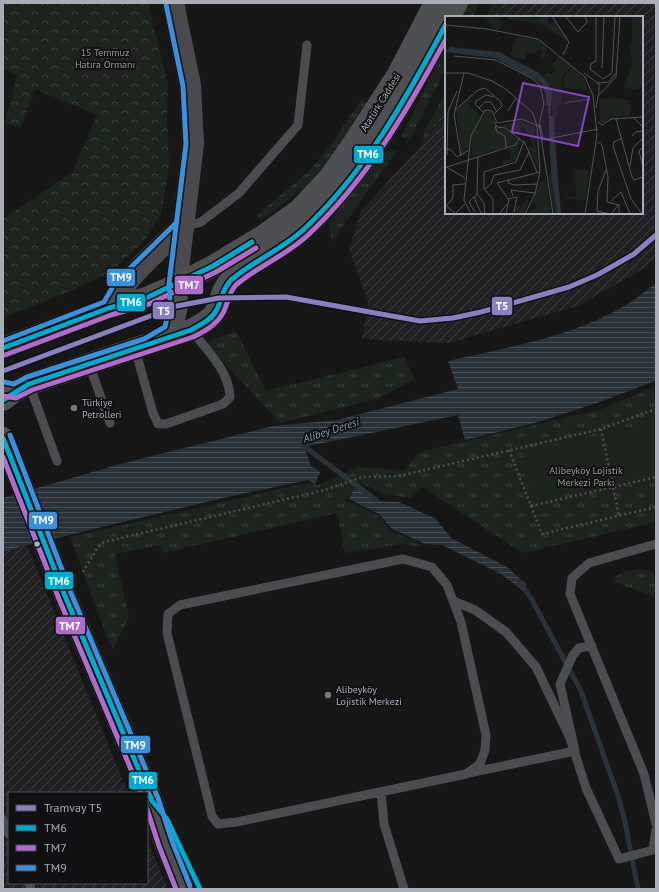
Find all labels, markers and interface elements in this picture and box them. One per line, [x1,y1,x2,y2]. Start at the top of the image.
inset map [445,16,643,214]
park label: 15 Temmuz Hatıra Ormanı [75,46,135,71]
street label: Atatürk Caddesi [357,71,404,134]
line badge: TM6 [353,145,384,164]
text: TM6 [357,147,379,161]
line badge: TM9 [106,268,136,287]
text: TM9 [110,270,132,284]
line badge: TM7 [174,275,204,295]
text: TM7 [178,278,200,292]
line badge: TM6 [116,293,146,312]
text: TM6 [120,295,142,309]
line badge: T5 [491,296,513,316]
text: T5 [496,299,508,313]
line badge: T5 [152,301,175,320]
text: T5 [158,304,170,318]
place label: Türkiye Petrolleri [82,396,121,421]
marker: Türkiye Petrolleri [69,403,79,413]
water label: Alibey Deresi [300,414,362,446]
park label: Alibeyköy Lojistik Merkezi Parkı [549,464,623,489]
line badge: TM9 [28,511,58,530]
text: TM9 [32,513,54,527]
unlabelled marker [32,539,42,549]
line badge: TM6 [44,571,74,590]
text: TM6 [48,574,70,588]
line badge: TM7 [55,616,86,635]
text: TM7 [59,619,81,633]
place label: Alibeyköy Lojistik Merkezi [336,683,402,708]
marker: Alibeyköy Lojistik Merkezi [323,690,333,700]
line badge: TM9 [120,735,151,754]
text: TM9 [124,738,146,752]
line badge: TM6 [128,771,158,790]
text: TM6 [132,773,154,787]
legend [8,792,148,884]
text: Tramvay T5 [44,800,102,815]
text: TM6 [44,820,67,835]
text: TM7 [44,840,67,855]
text: TM9 [44,860,67,875]

